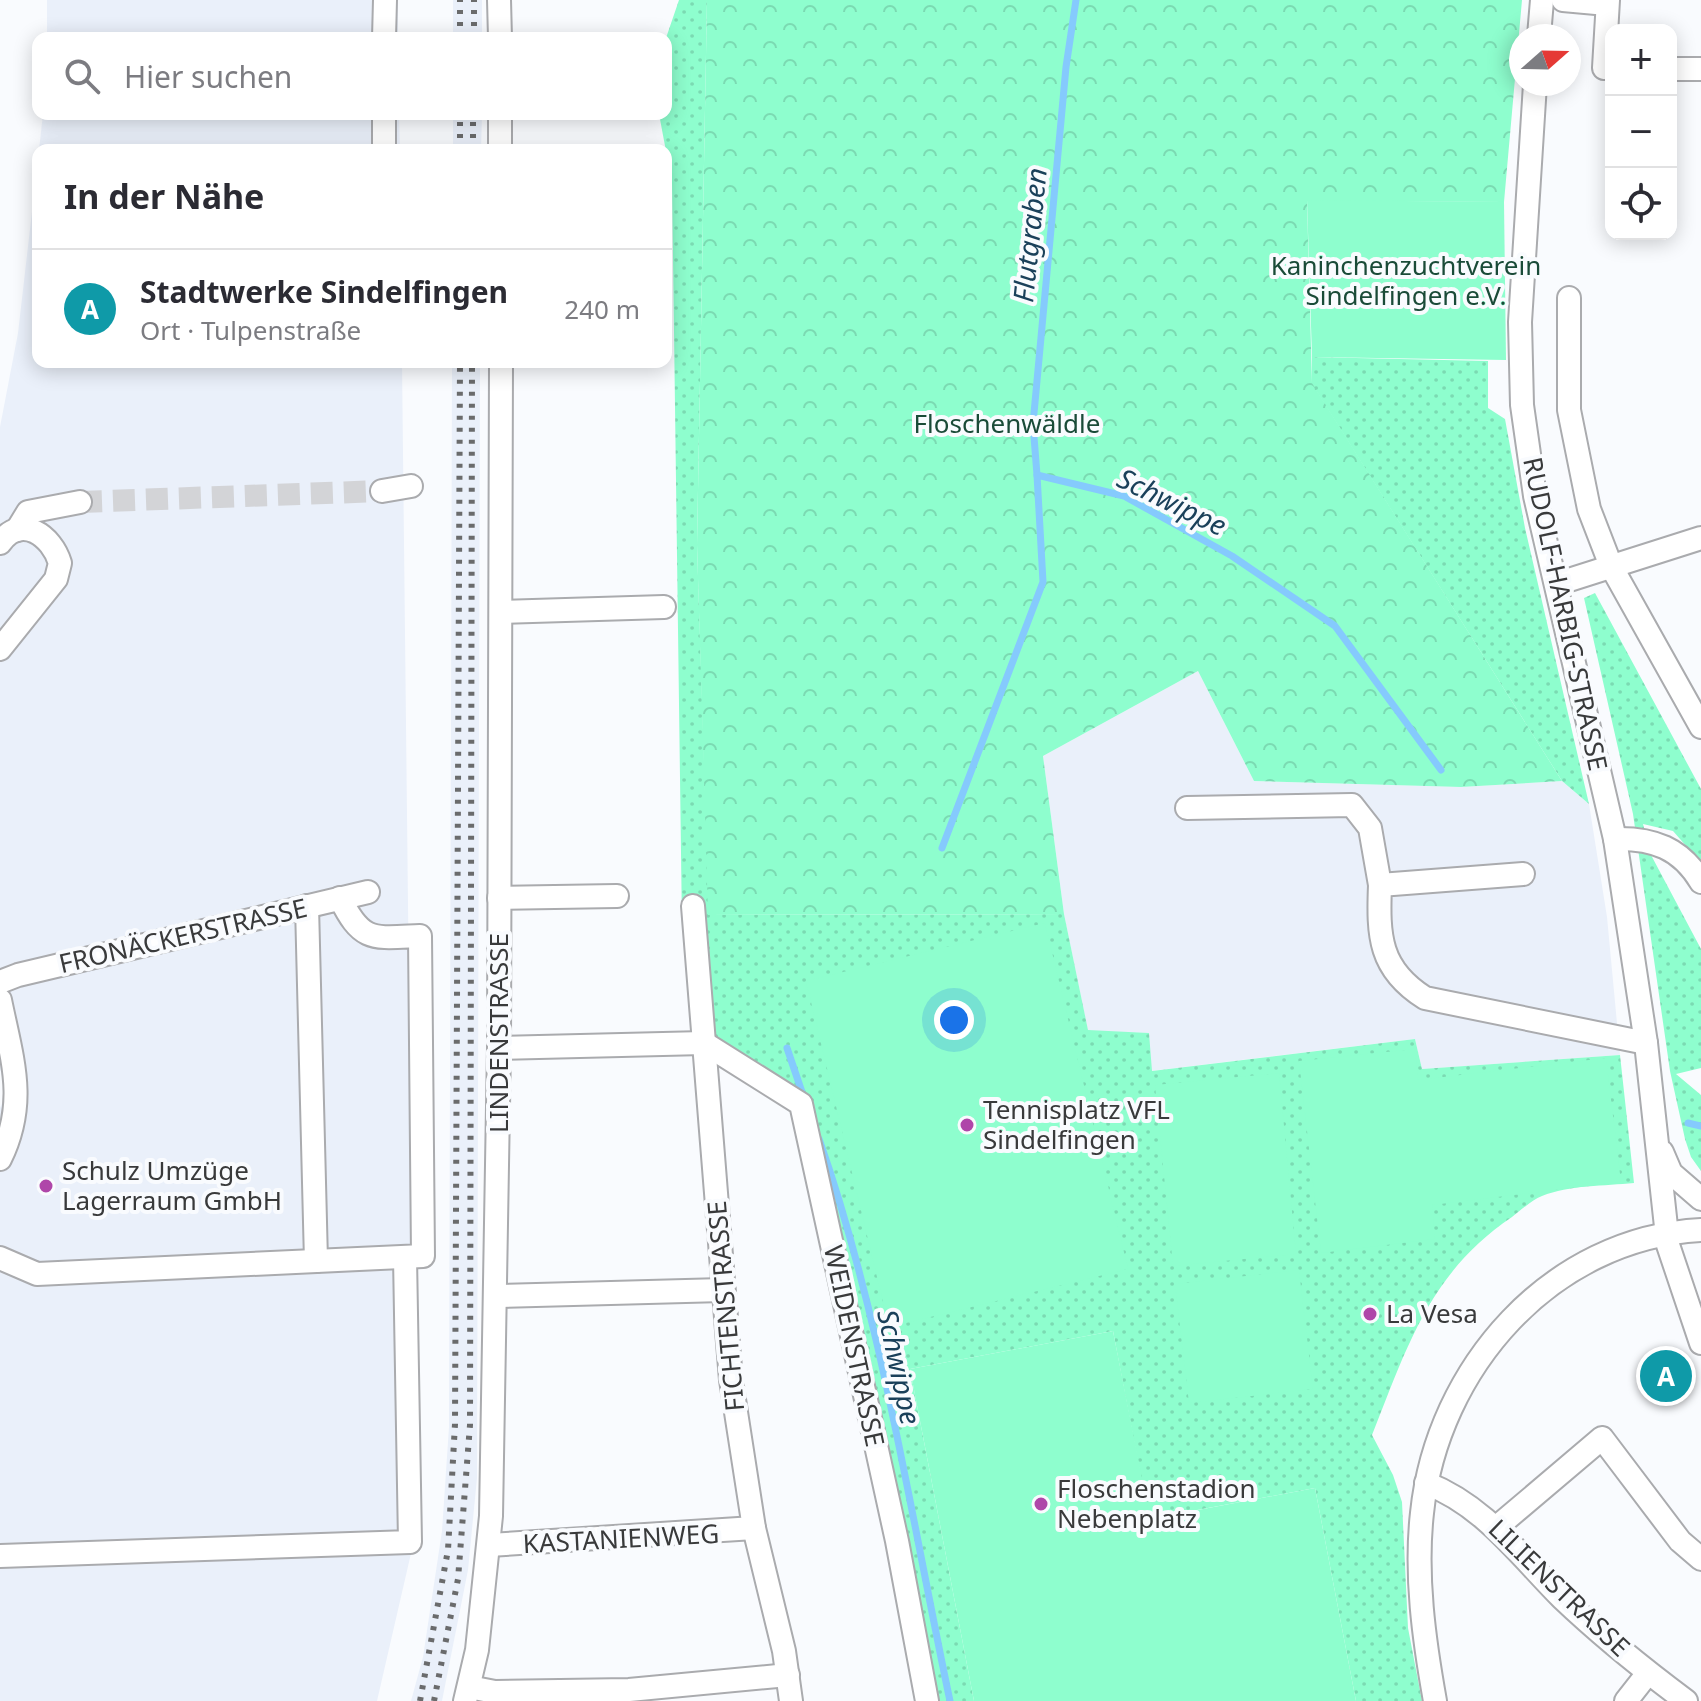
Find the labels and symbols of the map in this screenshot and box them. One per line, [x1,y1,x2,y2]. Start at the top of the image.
north arrow [1509,24,1581,96]
water label: Flutgraben [1003,166,1055,304]
park label: Kaninchenzuchtverein Sindelfingen e.V. [1271,247,1541,313]
park label: Floschenwäldle [914,405,1100,441]
street label: RUDOLF-HARBIG-STRASSE [1515,454,1617,774]
water label: Schwippe [1112,458,1233,544]
street label: FRONÄCKERSTRASSE [55,889,310,981]
street label: LINDENSTRASSE [480,933,516,1133]
your location [934,1000,974,1040]
place label: Tennisplatz VFL Sindelfingen [983,1091,1170,1157]
marker: Tennisplatz VFL Sindelfingen [958,1116,976,1134]
place label: Schulz Umzüge Lagerraum GmbH [62,1152,282,1218]
marker: Schulz Umzüge Lagerraum GmbH [37,1177,55,1195]
street label: FICHTENSTRASSE [698,1199,752,1413]
street label: WEIDENSTRASSE [816,1242,894,1450]
place label: La Vesa [1386,1295,1478,1331]
marker: La Vesa [1361,1305,1379,1323]
water label: Schwippe [869,1306,931,1428]
pin: A [1640,1346,1692,1406]
place label: Floschenstadion Nebenplatz [1057,1470,1256,1536]
marker: Floschenstadion Nebenplatz [1032,1495,1050,1513]
street label: LILIENSTRASSE [1481,1511,1638,1664]
street label: KASTANIENWEG [522,1515,720,1561]

